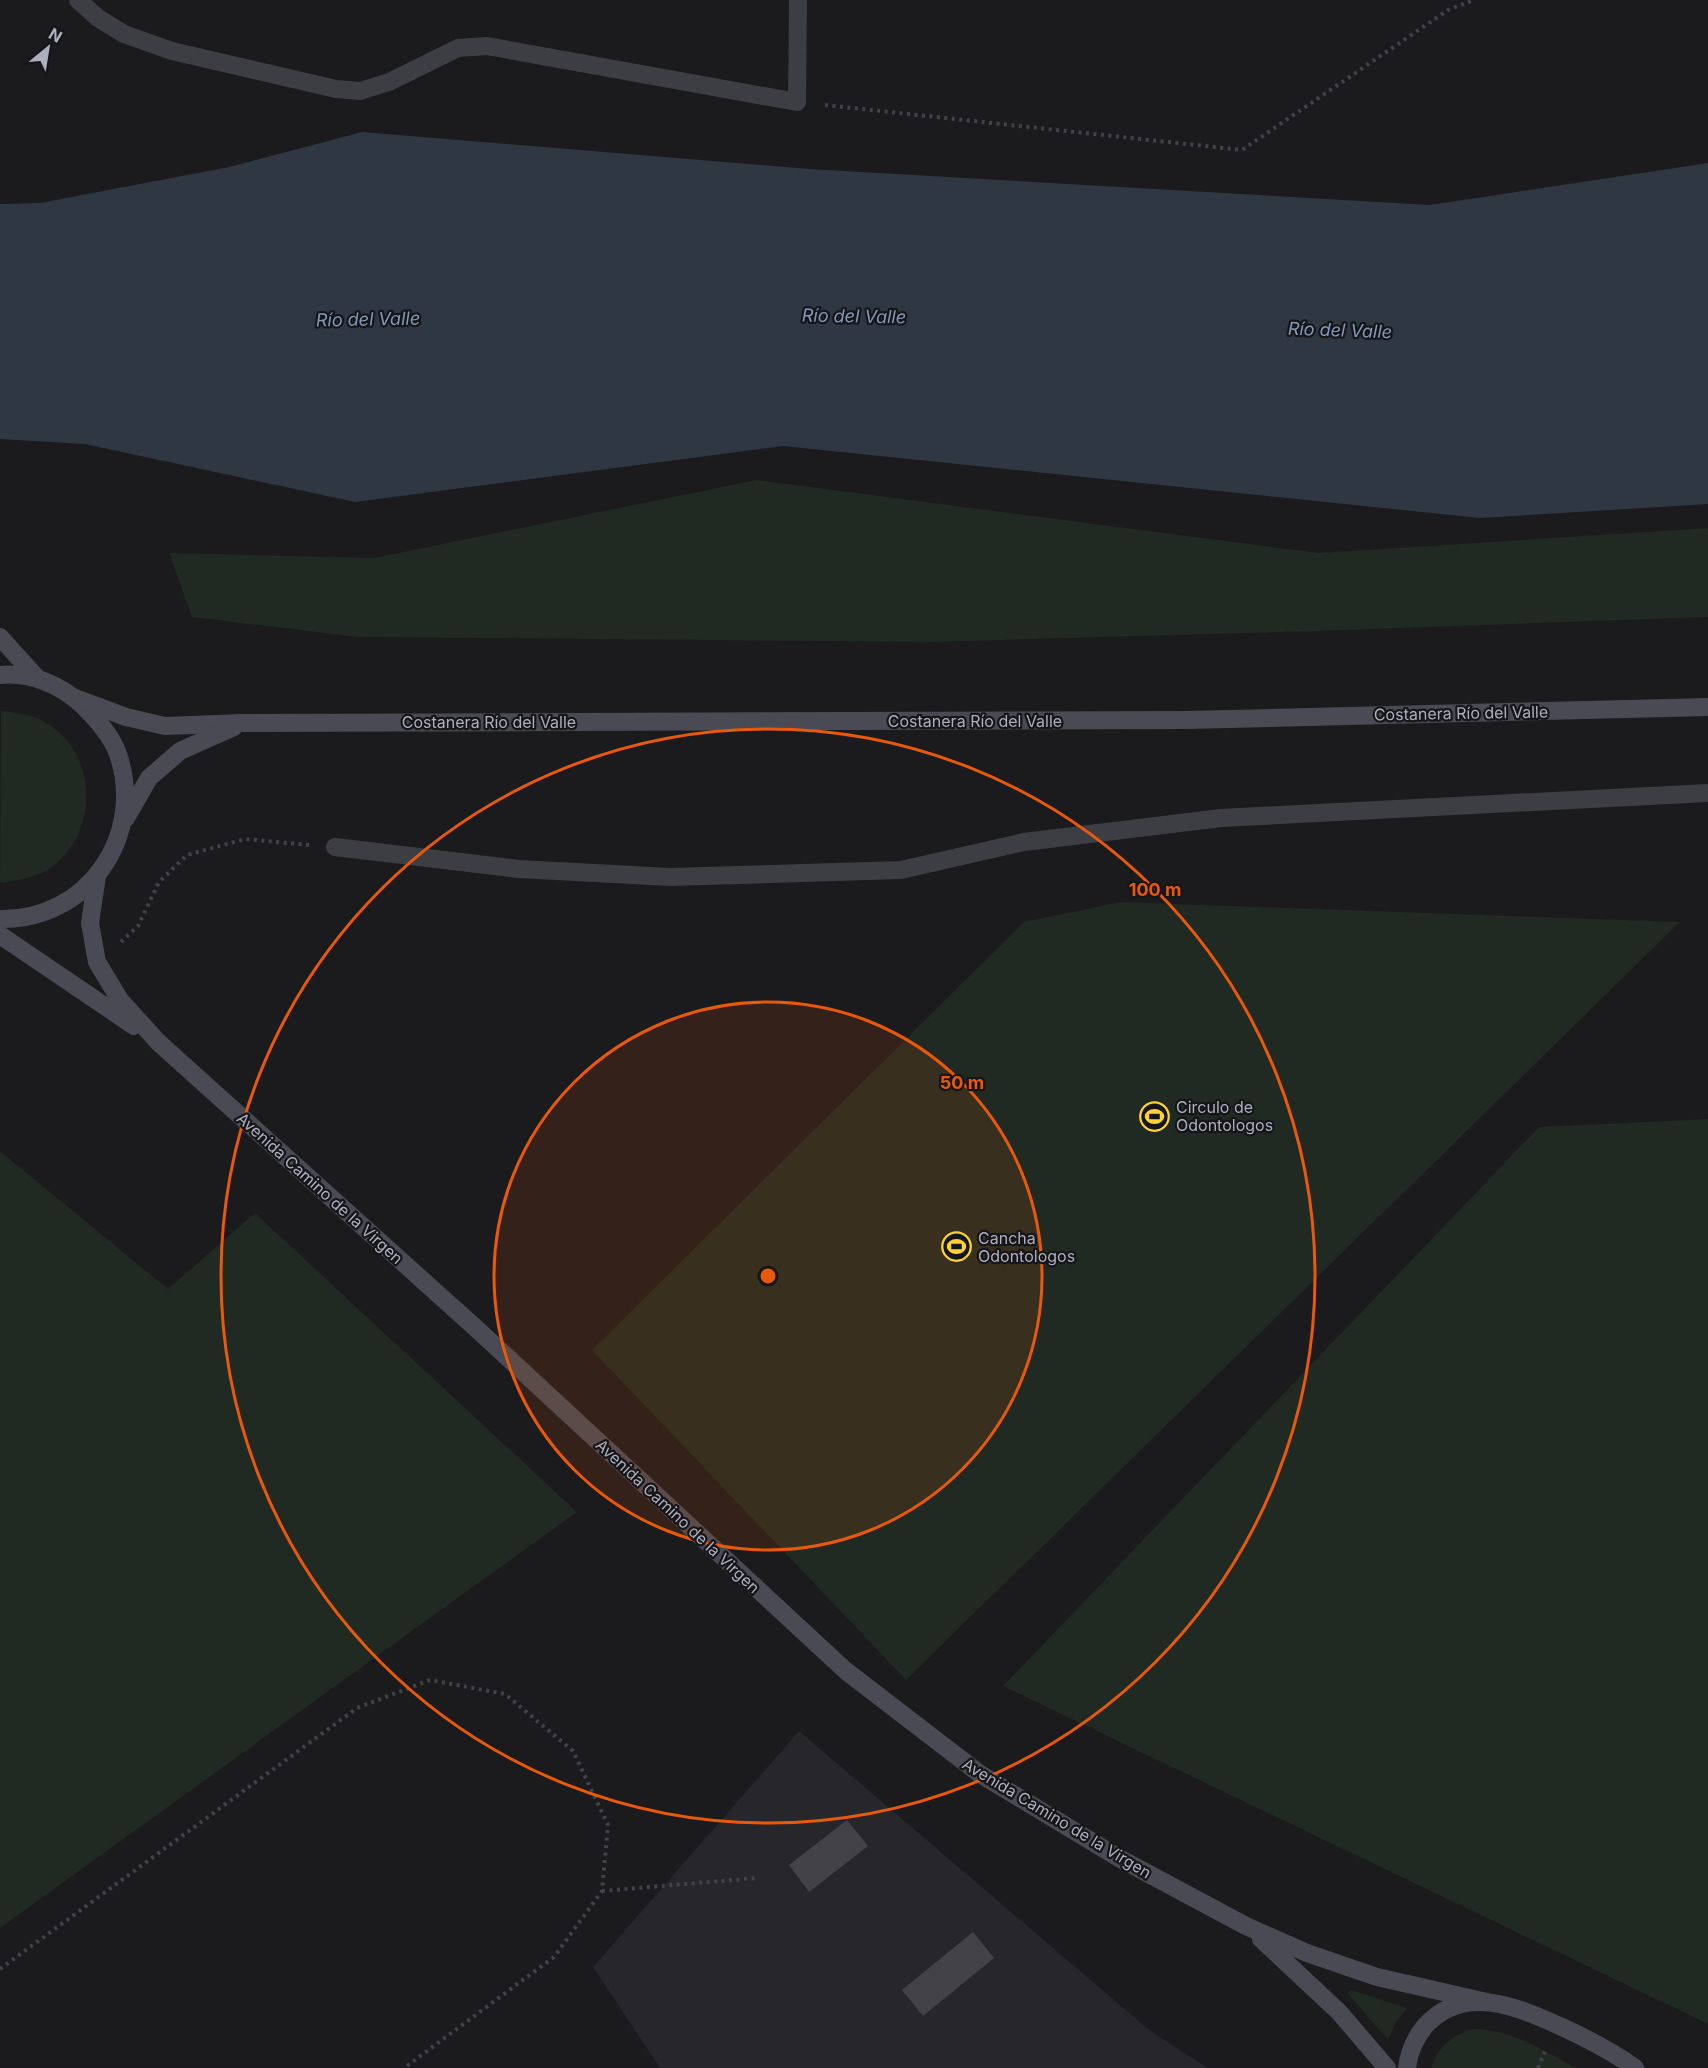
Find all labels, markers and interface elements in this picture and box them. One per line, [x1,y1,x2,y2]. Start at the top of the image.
north arrow [18,18,78,78]
text: N [45,23,66,47]
water label: Río del Valle [802,305,906,327]
water label: Río del Valle [316,308,420,330]
water label: Río del Valle [1288,318,1392,342]
street label: Costanera Río del Valle [1374,701,1548,725]
street label: Costanera Río del Valle [888,711,1062,731]
street label: Costanera Río del Valle [402,712,576,732]
text: 100 m [1129,879,1181,900]
text: 50 m [940,1072,984,1093]
place label: Circulo de Odontologos [1176,1097,1273,1135]
sports icon: Circulo de Odontologos [1139,1100,1171,1132]
street label: Avenida Camino de la Virgen [233,1108,407,1268]
place label: Cancha Odontologos [978,1228,1075,1266]
sports icon: Cancha Odontologos [941,1231,973,1263]
centre of rings [758,1266,778,1286]
street label: Avenida Camino de la Virgen [592,1435,764,1597]
street label: Avenida Camino de la Virgen [959,1754,1155,1882]

